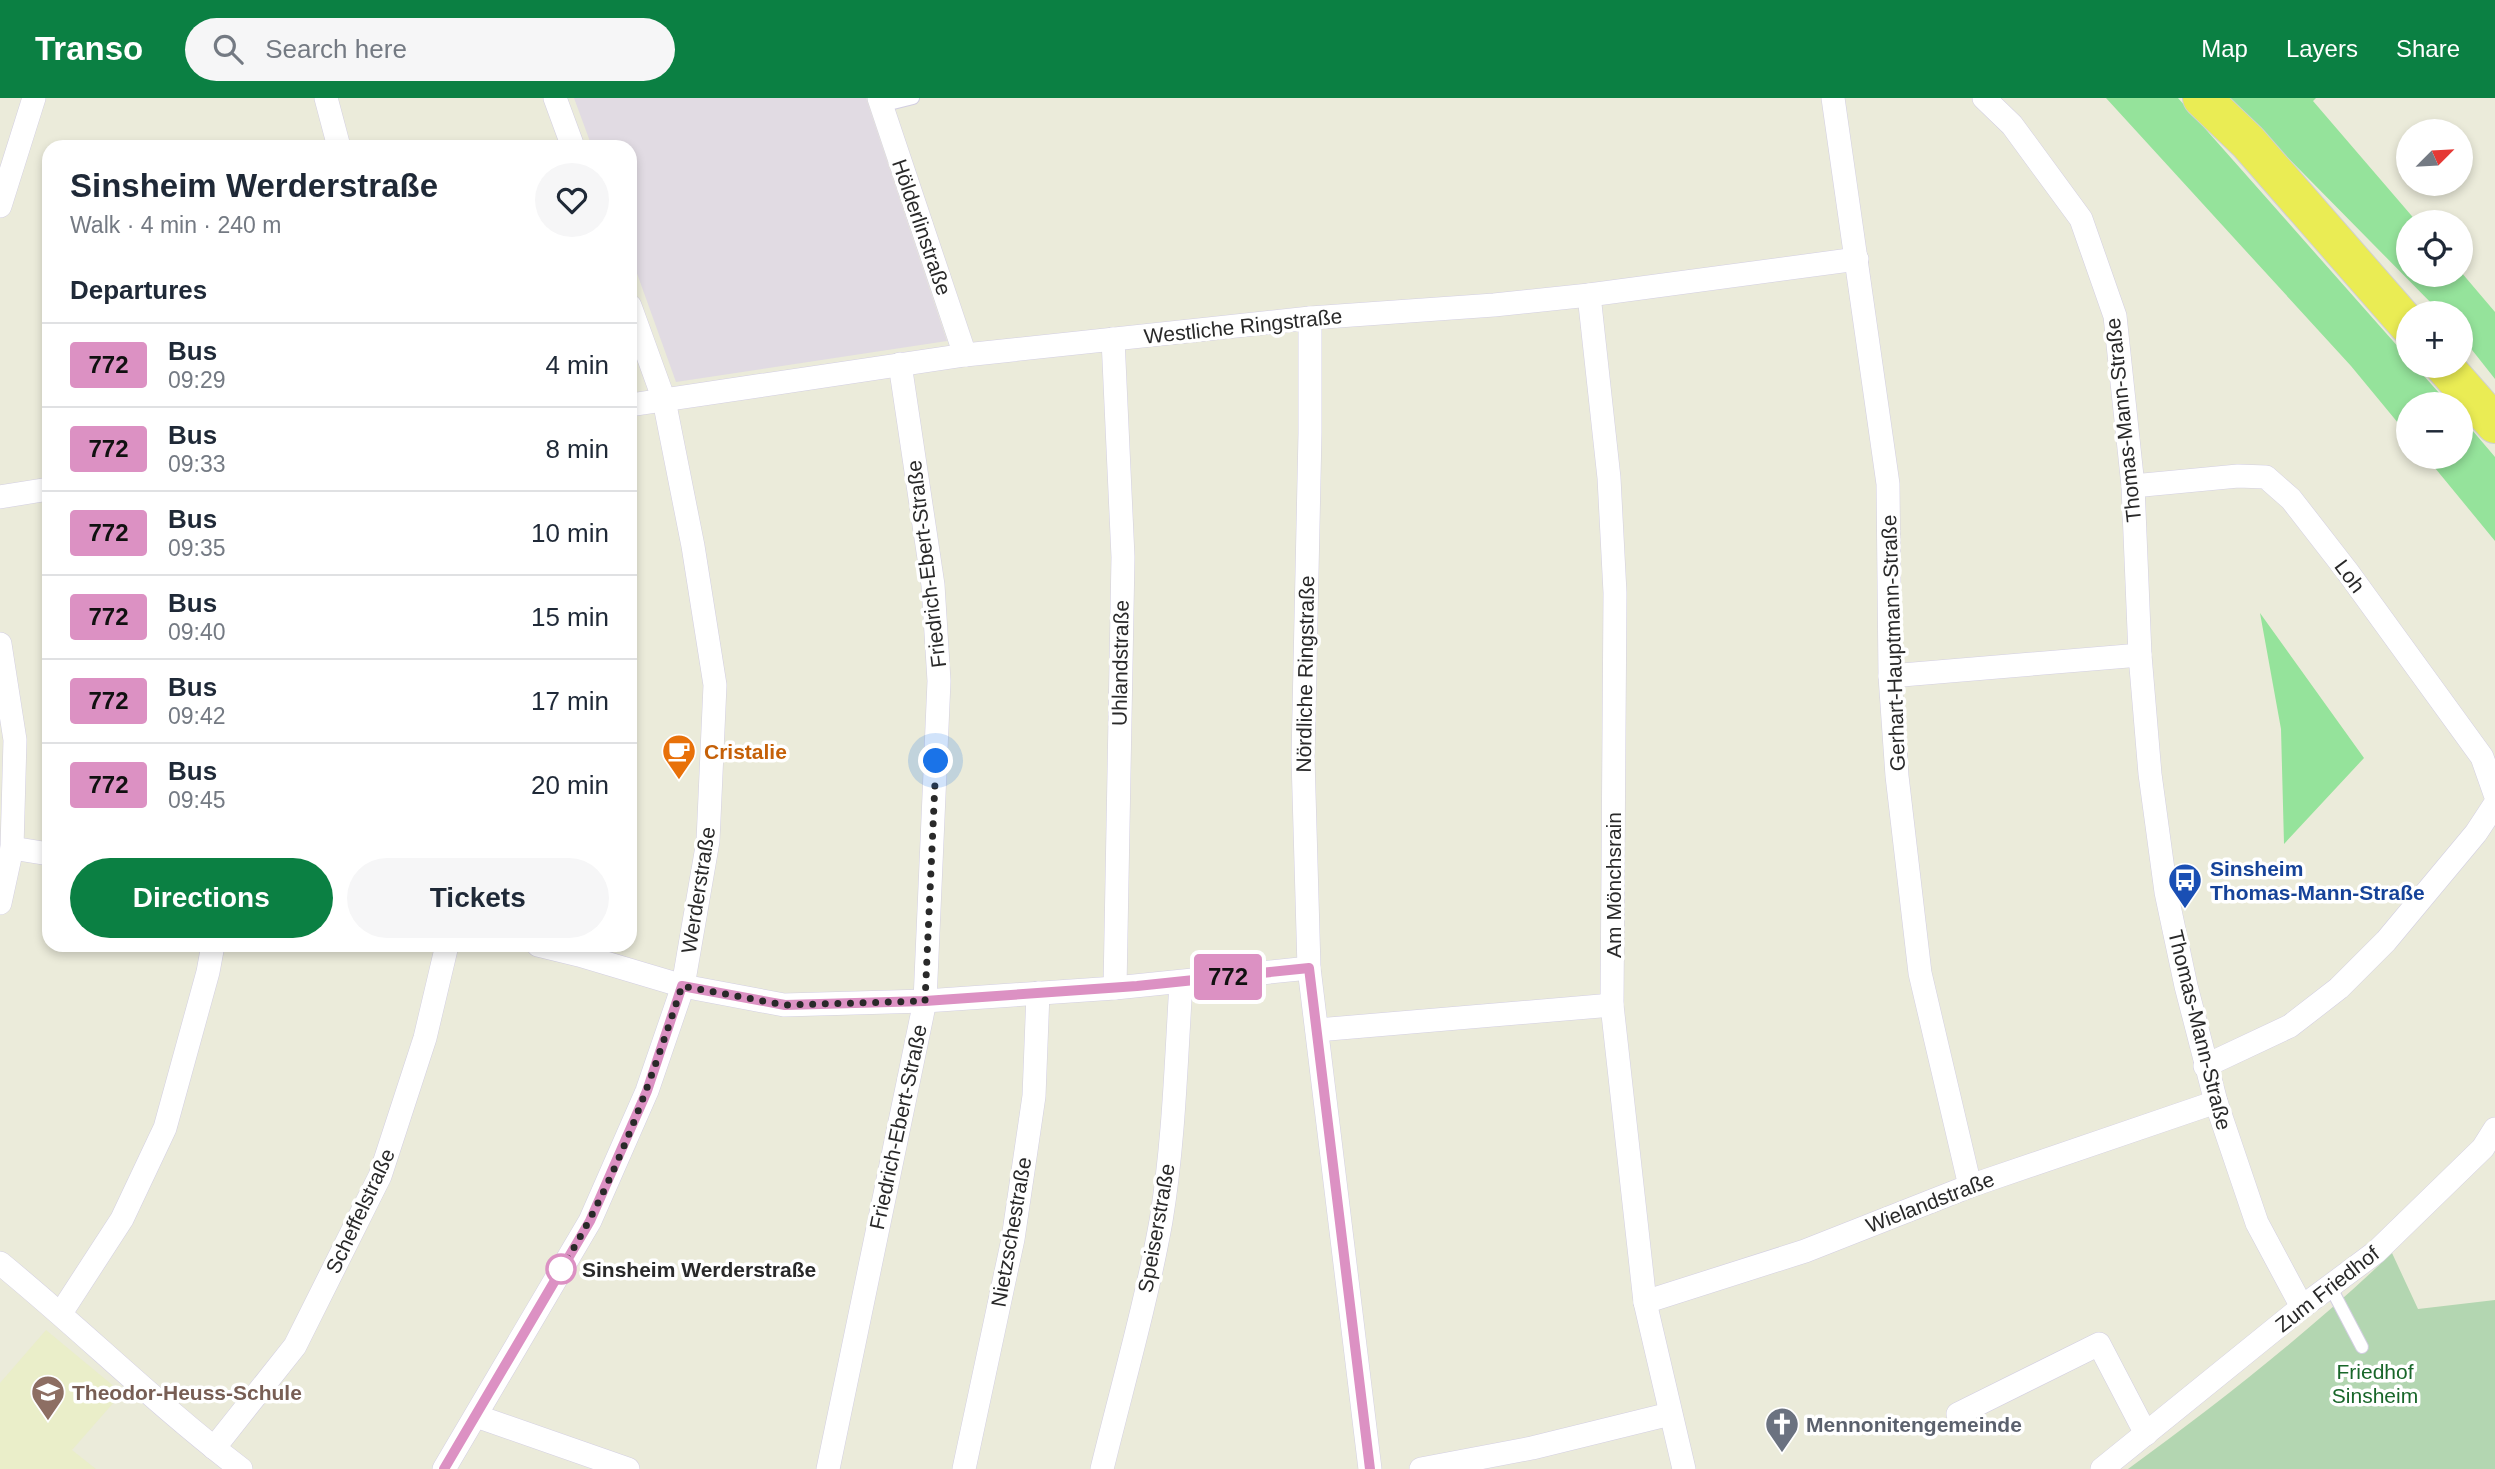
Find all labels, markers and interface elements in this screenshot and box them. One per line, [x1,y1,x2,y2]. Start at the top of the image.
search box [185,18,675,81]
text: Transo [35,30,143,67]
icon: search [209,30,247,68]
text: Search here [265,34,407,64]
text: Map [2201,35,2248,62]
text: Layers [2286,35,2358,62]
text: Share [2396,35,2460,62]
north arrow [2396,119,2473,196]
map controls [2396,119,2473,469]
street label: Hölderlinstraße [888,156,956,298]
button: heart [535,163,609,237]
text: Sinsheim Werderstraße [70,167,438,204]
button: locate [2396,210,2473,287]
text: Walk · 4 min · 240 m [70,212,281,238]
text: Departures [70,275,207,305]
button: + [2396,301,2473,378]
street label: Westliche Ringstraße [1143,304,1343,348]
street label: Thomas-Mann-Straße [2101,317,2145,523]
text: Bus [168,336,217,366]
text: 4 min [545,350,609,380]
text: 772 [88,351,129,378]
text: 09:29 [168,367,226,393]
button: − [2396,392,2473,469]
text: Bus [168,420,217,450]
text: 8 min [545,434,609,464]
text: 772 [88,435,129,462]
text: 09:33 [168,451,226,477]
street label: Friedrich-Ebert-Straße [902,459,950,669]
text: Bus [168,504,217,534]
street label: Gerhart-Hauptmann-Straße [1877,514,1909,772]
text: 10 min [531,518,609,548]
text: 772 [88,519,129,546]
text: 09:35 [168,535,226,561]
street label: Loh [2330,555,2370,597]
street label: Nördliche Ringstraße [1292,575,1318,773]
text: Bus [168,588,217,618]
street label: Uhlandstraße [1107,600,1133,726]
text: 15 min [531,602,609,632]
text: 772 [88,603,129,630]
text: 09:40 [168,619,226,645]
text: Bus [168,672,217,702]
text: 17 min [531,686,609,716]
text: 772 [88,687,129,714]
text: 09:42 [168,703,226,729]
cafe icon: Cristalie [660,732,698,781]
place label: Cristalie [704,740,787,763]
your location [918,743,953,778]
text: Bus [168,756,217,786]
text: 20 min [531,770,609,800]
text: 772 [88,771,129,798]
text: 09:45 [168,787,226,813]
street label: Am Mönchsrain [1602,812,1625,958]
street label: Werderstraße [677,825,719,955]
place label: Sinsheim Thomas-Mann-Straße [2210,857,2425,904]
button: Directions [70,858,333,938]
button: Tickets [347,858,609,938]
bus stop icon: Sinsheim Thomas-Mann-Straße [2166,861,2204,910]
street label: Thomas-Mann-Straße [2164,928,2236,1132]
line badge: 772 [1188,954,1268,1000]
text: 772 [1208,963,1248,990]
street label: Friedrich-Ebert-Straße [865,1022,931,1232]
street label: Scheffelstraße [321,1145,399,1277]
street label: Nietzschestraße [987,1155,1035,1309]
street label: Speiserstraße [1133,1162,1179,1294]
street label: Wielandstraße [1863,1167,1997,1237]
street label: Zum Friedhof [2271,1241,2383,1337]
marker: Sinsheim Werderstraße [546,1254,576,1284]
place label: Sinsheim Werderstraße [582,1258,816,1281]
park label: Friedhof Sinsheim [2332,1360,2418,1407]
school or university icon: Theodor-Heuss-Schule [29,1373,67,1422]
place label: Theodor-Heuss-Schule [72,1381,302,1404]
church icon: Mennonitengemeinde [1763,1405,1801,1454]
place label: Mennonitengemeinde [1806,1413,2022,1436]

